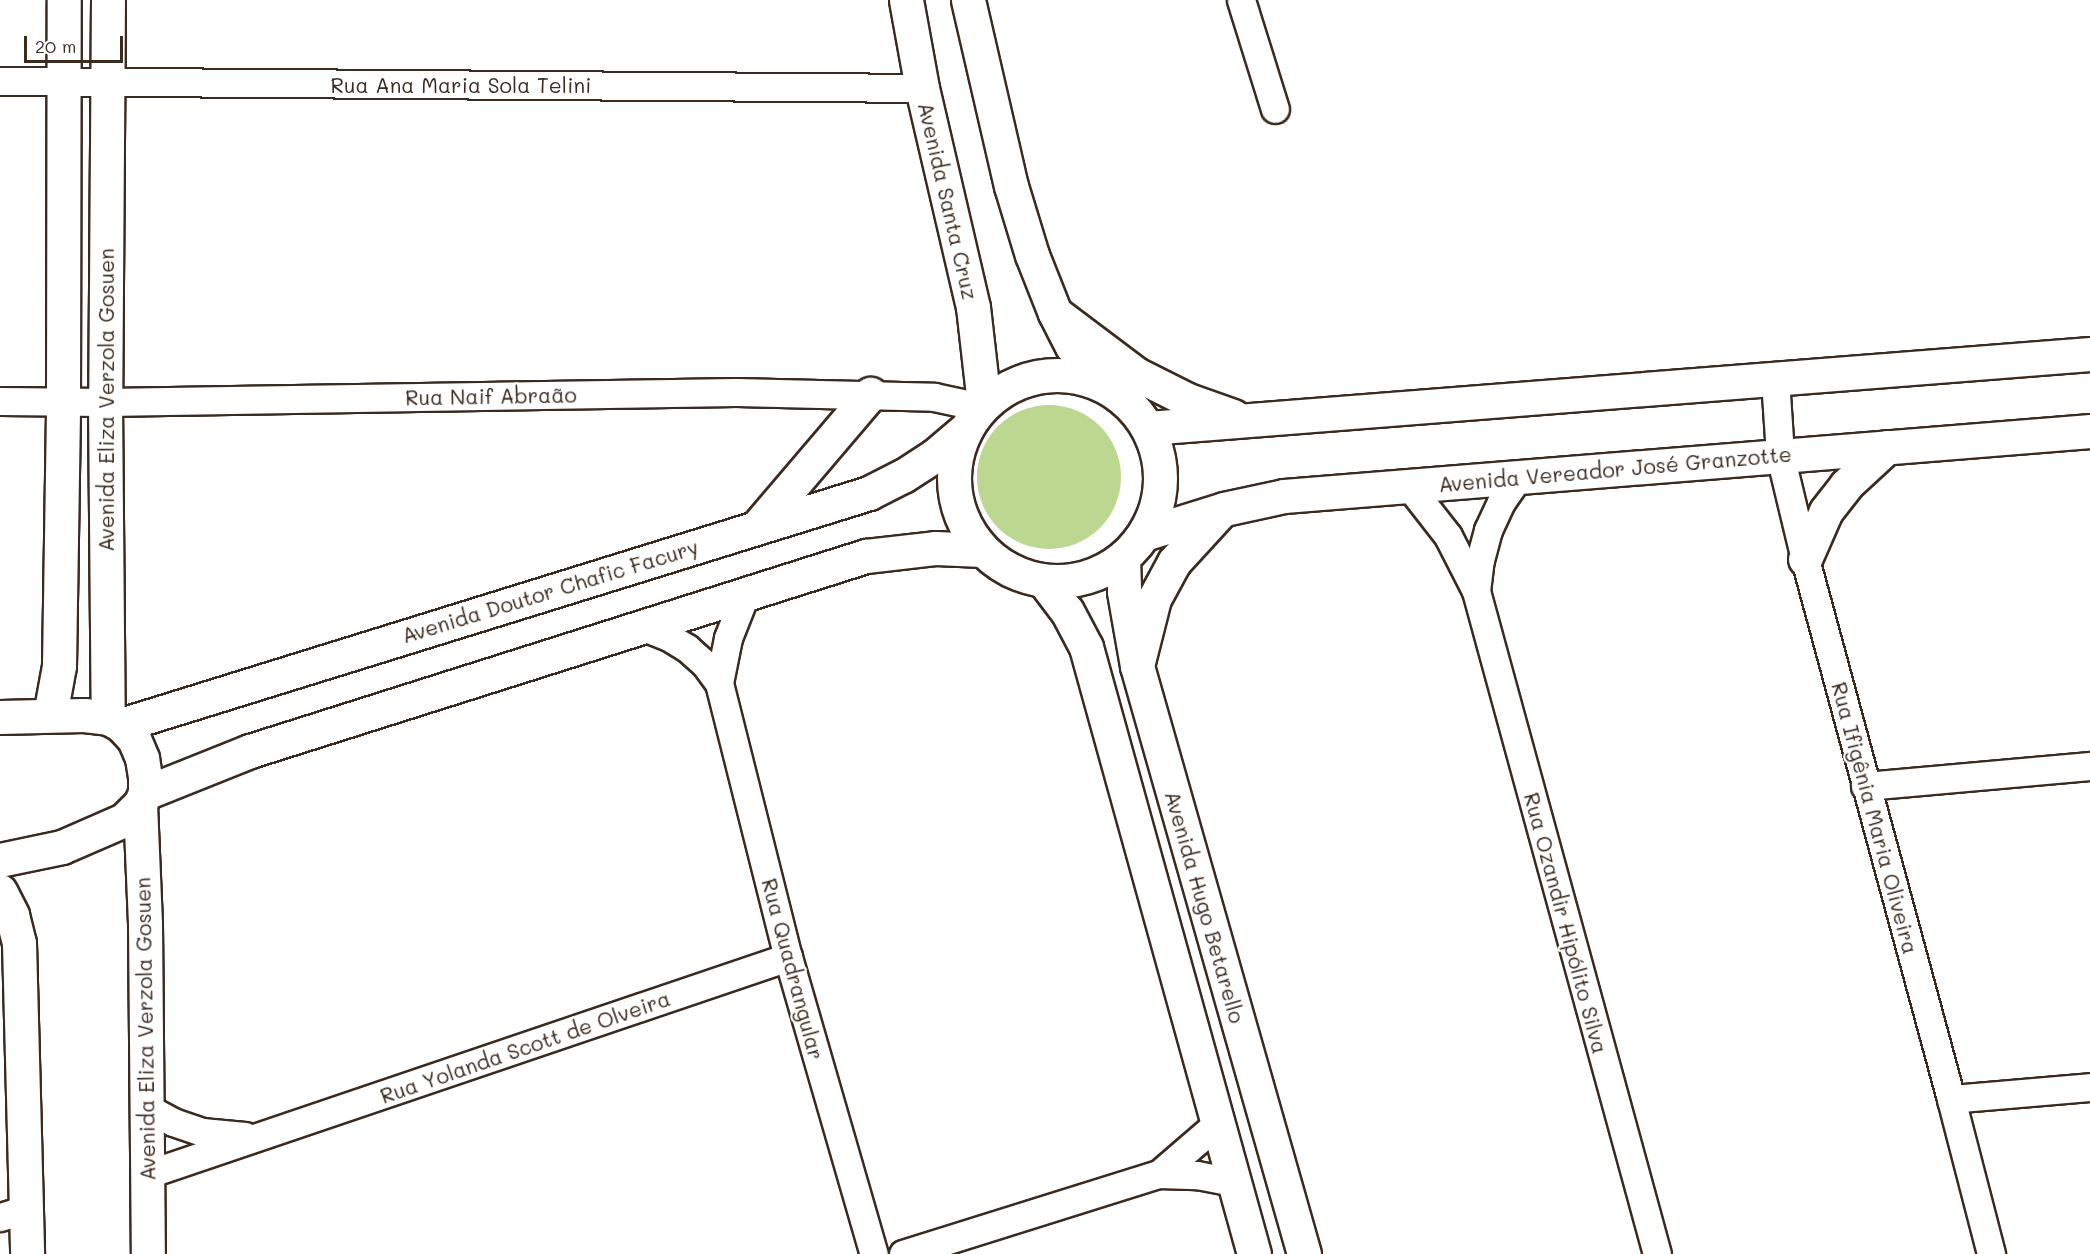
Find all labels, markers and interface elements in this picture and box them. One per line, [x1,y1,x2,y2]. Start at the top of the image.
scale bar [27,24,126,62]
text: 20 m [35,34,76,58]
street label: Rua Ana Maria Sola Telini [330,72,592,98]
street label: Avenida Santa Cruz [913,100,983,302]
street label: Avenida Eliza Verzola Gosuen [93,248,119,552]
street label: Rua Naif Abraão [405,382,577,410]
street label: Avenida Vereador José Granzotte [1437,441,1793,497]
street label: Avenida Doutor Chafic Facury [399,534,701,648]
street label: Rua Ifigênia Maria Oliveira [1827,679,1923,957]
street label: Avenida Hugo Betarello [1160,788,1250,1026]
street label: Rua Ozandir Hipólito Silva [1519,790,1613,1056]
street label: Rua Quadrangular [757,875,829,1063]
street label: Avenida Eliza Verzola Gosuen [130,877,160,1181]
street label: Rua Yolanda Scott de Olveira [377,985,673,1109]

